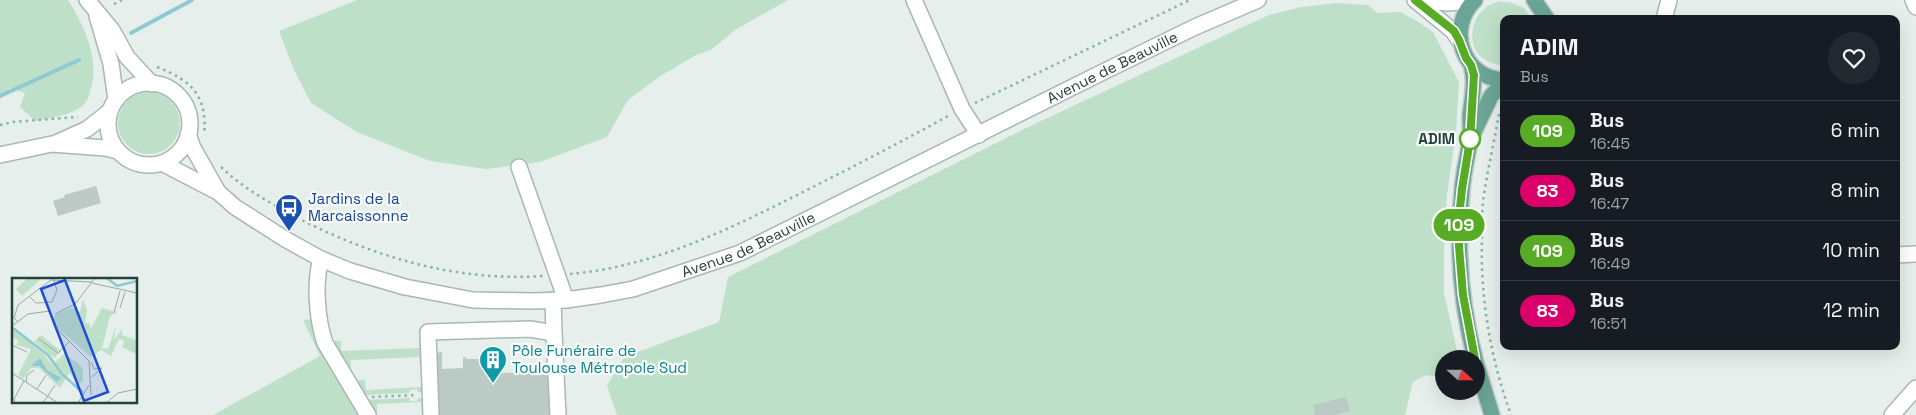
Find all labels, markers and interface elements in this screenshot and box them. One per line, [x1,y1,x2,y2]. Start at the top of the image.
street label: Avenue de Beauville [1043,27,1181,108]
text: ADIM [1520,31,1579,62]
button: heart [1828,32,1880,84]
text: Bus [1520,66,1549,87]
text: Bus [1590,108,1624,133]
text: 6 min [1831,118,1880,143]
text: 109 [1532,119,1563,142]
marker: ADIM [1459,128,1481,150]
place label: ADIM [1418,129,1455,148]
text: 16:45 [1590,133,1630,154]
text: Bus [1590,168,1624,193]
text: 8 min [1831,178,1880,203]
text: 83 [1537,179,1558,202]
place label: Jardins de la Marcaissonne [308,189,409,225]
bus stop icon: Jardins de la Marcaissonne [274,193,304,232]
text: 16:47 [1590,193,1629,214]
street label: Avenue de Beauville [679,207,818,281]
line badge: 109 [1430,209,1488,241]
text: 109 [1444,213,1474,236]
text: Bus [1590,228,1624,253]
text: 10 min [1822,238,1880,263]
text: 109 [1532,239,1563,262]
text: 16:49 [1590,253,1630,274]
inset map [12,278,138,402]
text: Bus [1590,288,1624,313]
text: 12 min [1823,298,1880,323]
text: 83 [1537,299,1558,322]
text: 16:51 [1590,313,1627,334]
place label: Pôle Funéraire de Toulouse Métropole Sud [512,341,687,377]
building icon: Pôle Funéraire de Toulouse Métropole Sud [478,345,508,384]
north arrow [1435,350,1485,400]
map controls [1435,350,1485,400]

